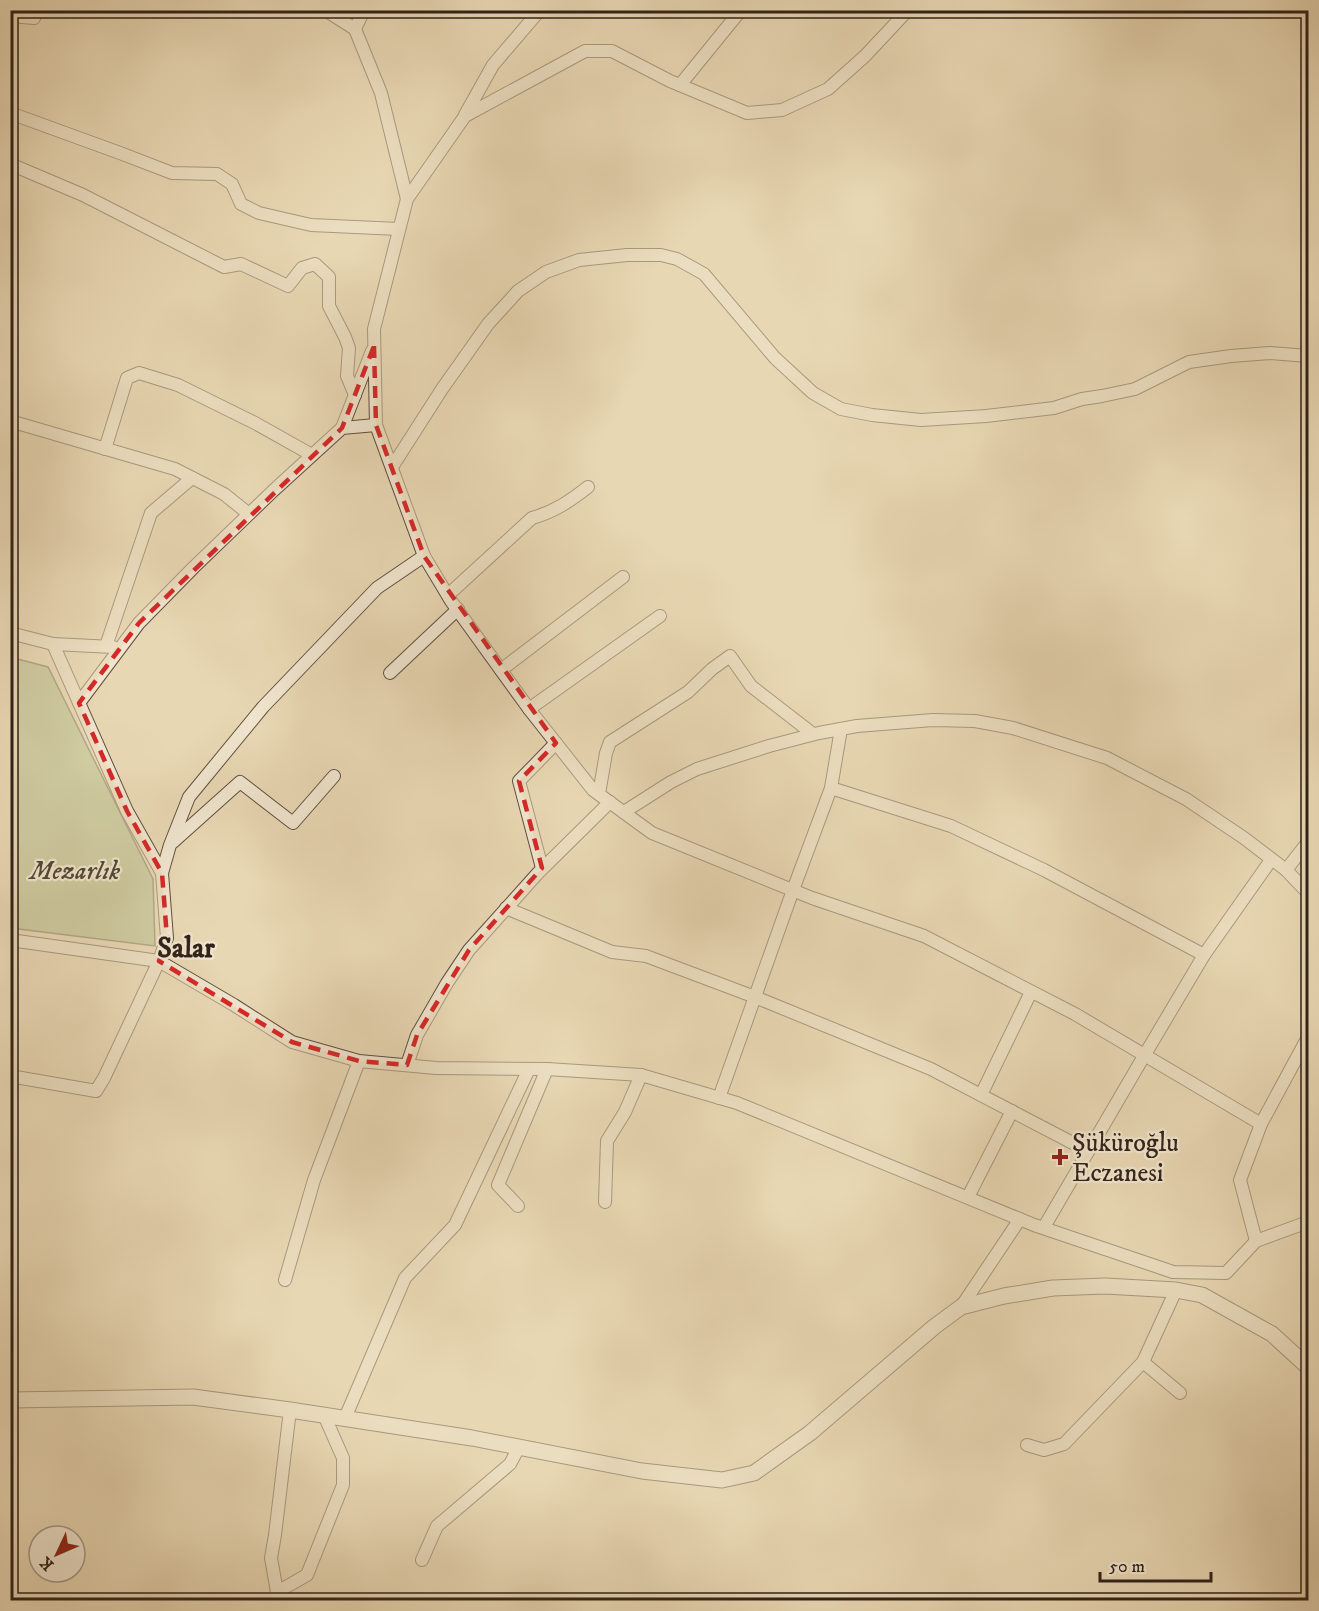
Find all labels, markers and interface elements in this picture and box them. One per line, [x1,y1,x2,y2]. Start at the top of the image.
park label: Mezarlık [28,855,120,888]
district label: Salar [157,931,215,966]
place label: Şüküroğlu Eczanesi [1072,1127,1179,1190]
marker: Şüküroğlu Eczanesi [1053,1150,1067,1164]
north arrow [27,1524,87,1584]
scale bar [1100,1545,1211,1583]
text: K [35,1552,58,1575]
text: 50 m [1109,1556,1145,1578]

